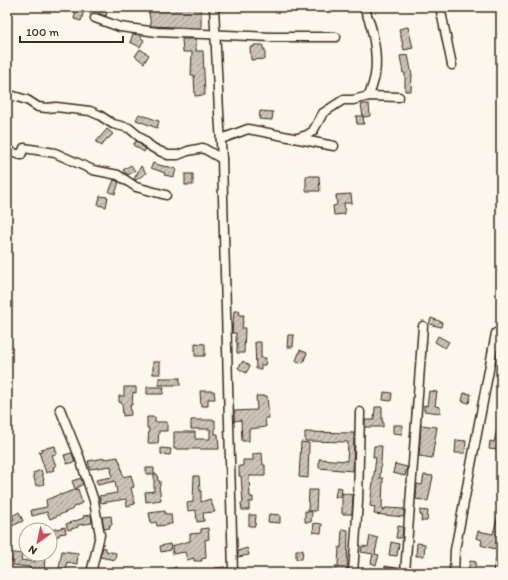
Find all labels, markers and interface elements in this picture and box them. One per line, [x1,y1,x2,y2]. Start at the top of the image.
scale bar [20,18,123,44]
text: 100 m [26,25,59,39]
north arrow [18,522,58,562]
text: N [26,542,39,557]

